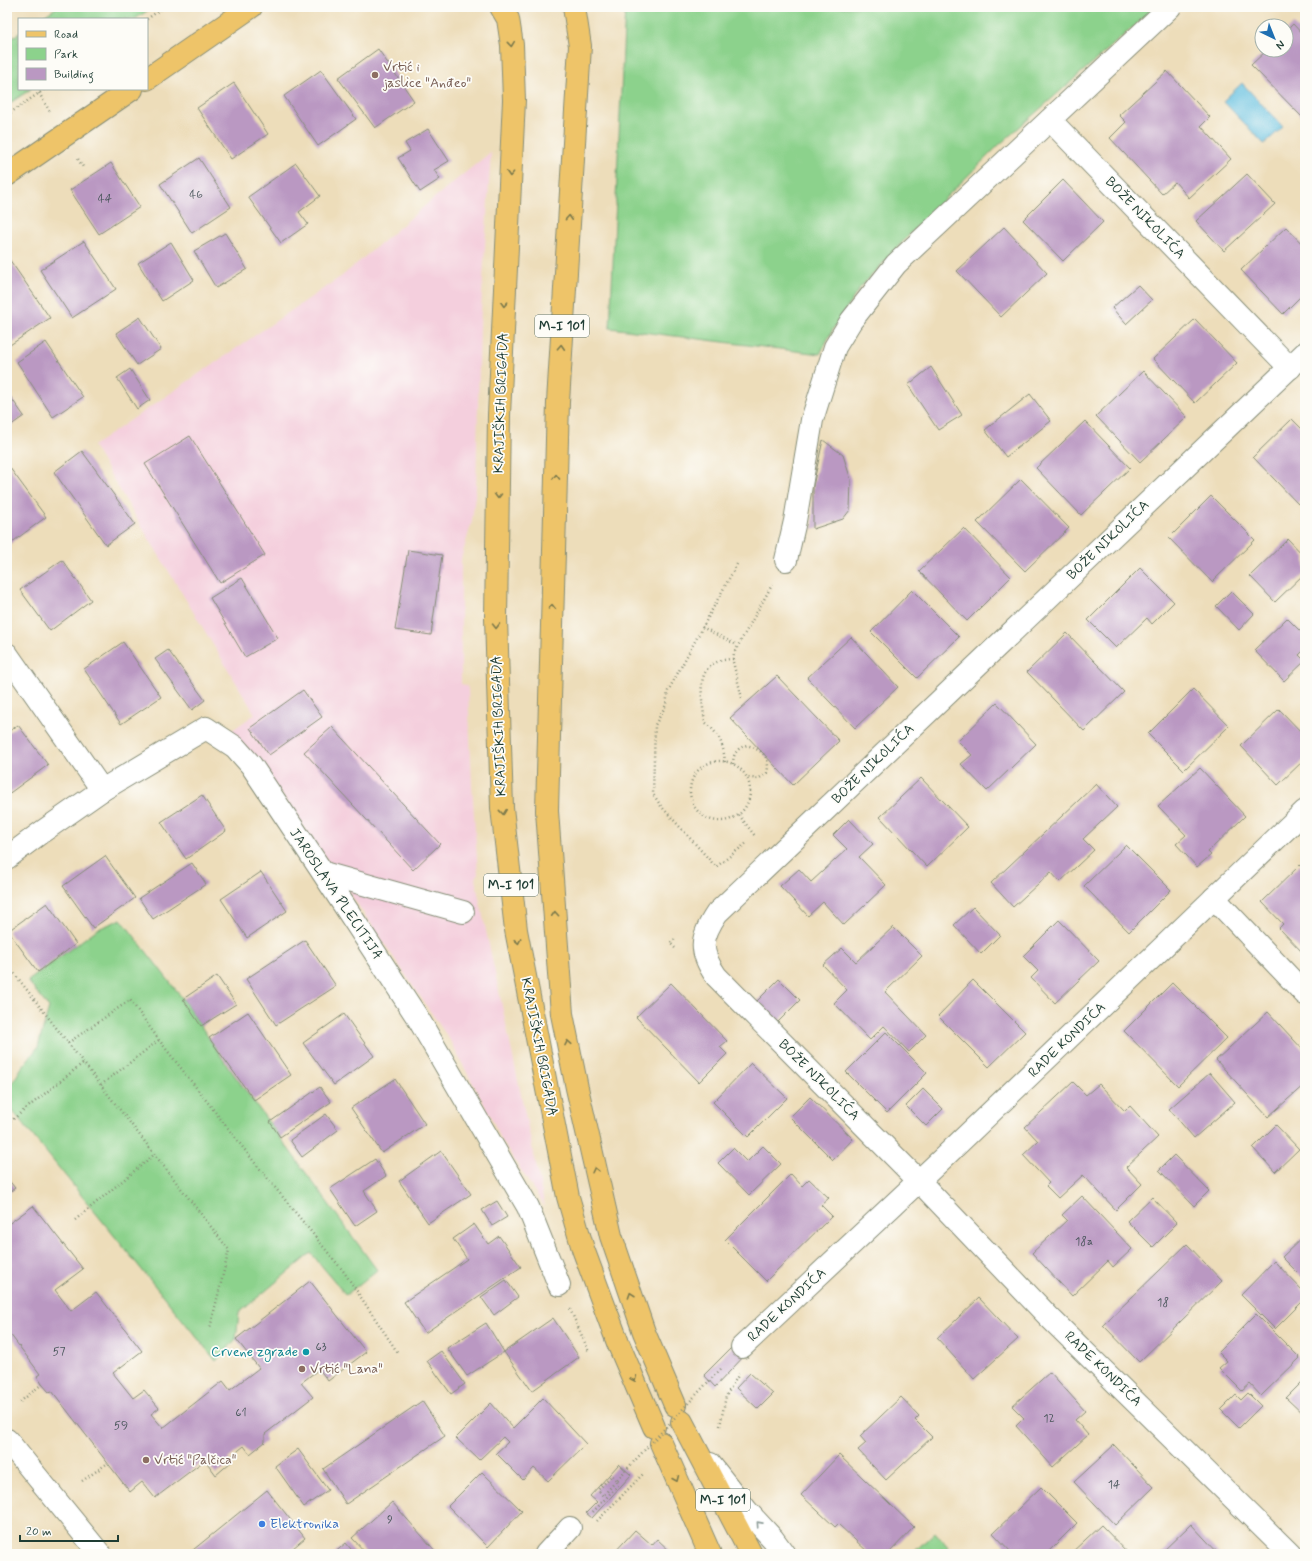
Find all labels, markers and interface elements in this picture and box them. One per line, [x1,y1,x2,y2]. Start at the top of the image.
legend [18,18,148,90]
north arrow [1254,18,1294,58]
text: Road [54,27,78,43]
text: N [1273,37,1288,52]
one-way arrow [506,41,515,47]
text: Park [54,47,78,63]
place label: Vrtić i jaslice "Anđeo" [382,58,471,92]
text: Building [54,67,94,84]
marker: Vrtić i jaslice "Anđeo" [370,70,380,80]
one-way arrow [506,171,515,177]
street label: BOŽE NIKOLIĆA [1101,173,1189,263]
house number: 46 [189,187,203,203]
house number: 44 [98,191,112,207]
one-way arrow [564,215,573,221]
one-way arrow [500,301,509,307]
road number: M-I 101 [535,315,589,337]
street label: KRAJIŠKIH BRIGADA [490,332,512,474]
one-way arrow [556,344,565,350]
one-way arrow [552,474,560,480]
one-way arrow [494,493,502,499]
street label: BOŽE NIKOLIĆA [1063,496,1153,584]
one-way arrow [548,604,557,610]
one-way arrow [492,623,500,629]
street label: KRAJIŠKIH BRIGADA [488,655,510,797]
street label: BOŽE NIKOLIĆA [828,720,918,808]
one-way arrow [498,809,507,815]
street label: JAROSLAVA PLECITIJA [285,825,387,963]
road number: M-I 101 [484,874,538,896]
one-way arrow [550,911,559,917]
one-way arrow [513,938,522,944]
street label: KRAJIŠKIH BRIGADA [517,976,561,1118]
street label: RADE KONDIĆA [1024,998,1110,1082]
street label: BOŽE NIKOLIĆA [775,1036,863,1124]
one-way arrow [564,1040,573,1047]
one-way arrow [592,1167,600,1174]
house number: 18a [1075,1234,1093,1250]
street label: RADE KONDIĆA [744,1264,830,1346]
one-way arrow [628,1292,636,1299]
house number: 18 [1157,1295,1169,1311]
street label: RADE KONDIĆA [1060,1327,1146,1411]
house number: 63 [315,1339,327,1355]
place label: Crvene zgrade [211,1343,298,1362]
house number: 57 [52,1344,66,1360]
marker: Crvene zgrade [301,1347,311,1357]
place label: Vrtić "Lana" [310,1360,383,1378]
marker: Vrtić "Lana" [297,1364,307,1374]
one-way arrow [629,1374,637,1382]
house number: 61 [235,1405,247,1421]
house number: 12 [1043,1411,1055,1427]
house number: 59 [114,1418,128,1434]
place label: Vrtić "Palčica" [154,1451,236,1469]
marker: Vrtić "Palčica" [141,1455,151,1465]
one-way arrow [671,1475,679,1483]
house number: 14 [1108,1477,1120,1493]
road number: M-I 101 [696,1489,750,1511]
house number: 9 [387,1512,393,1528]
place label: Elektronika [270,1515,339,1533]
scale bar [20,1517,118,1543]
marker: Elektronika [257,1519,267,1529]
one-way arrow [757,1521,764,1529]
text: 20 m [26,1524,52,1540]

